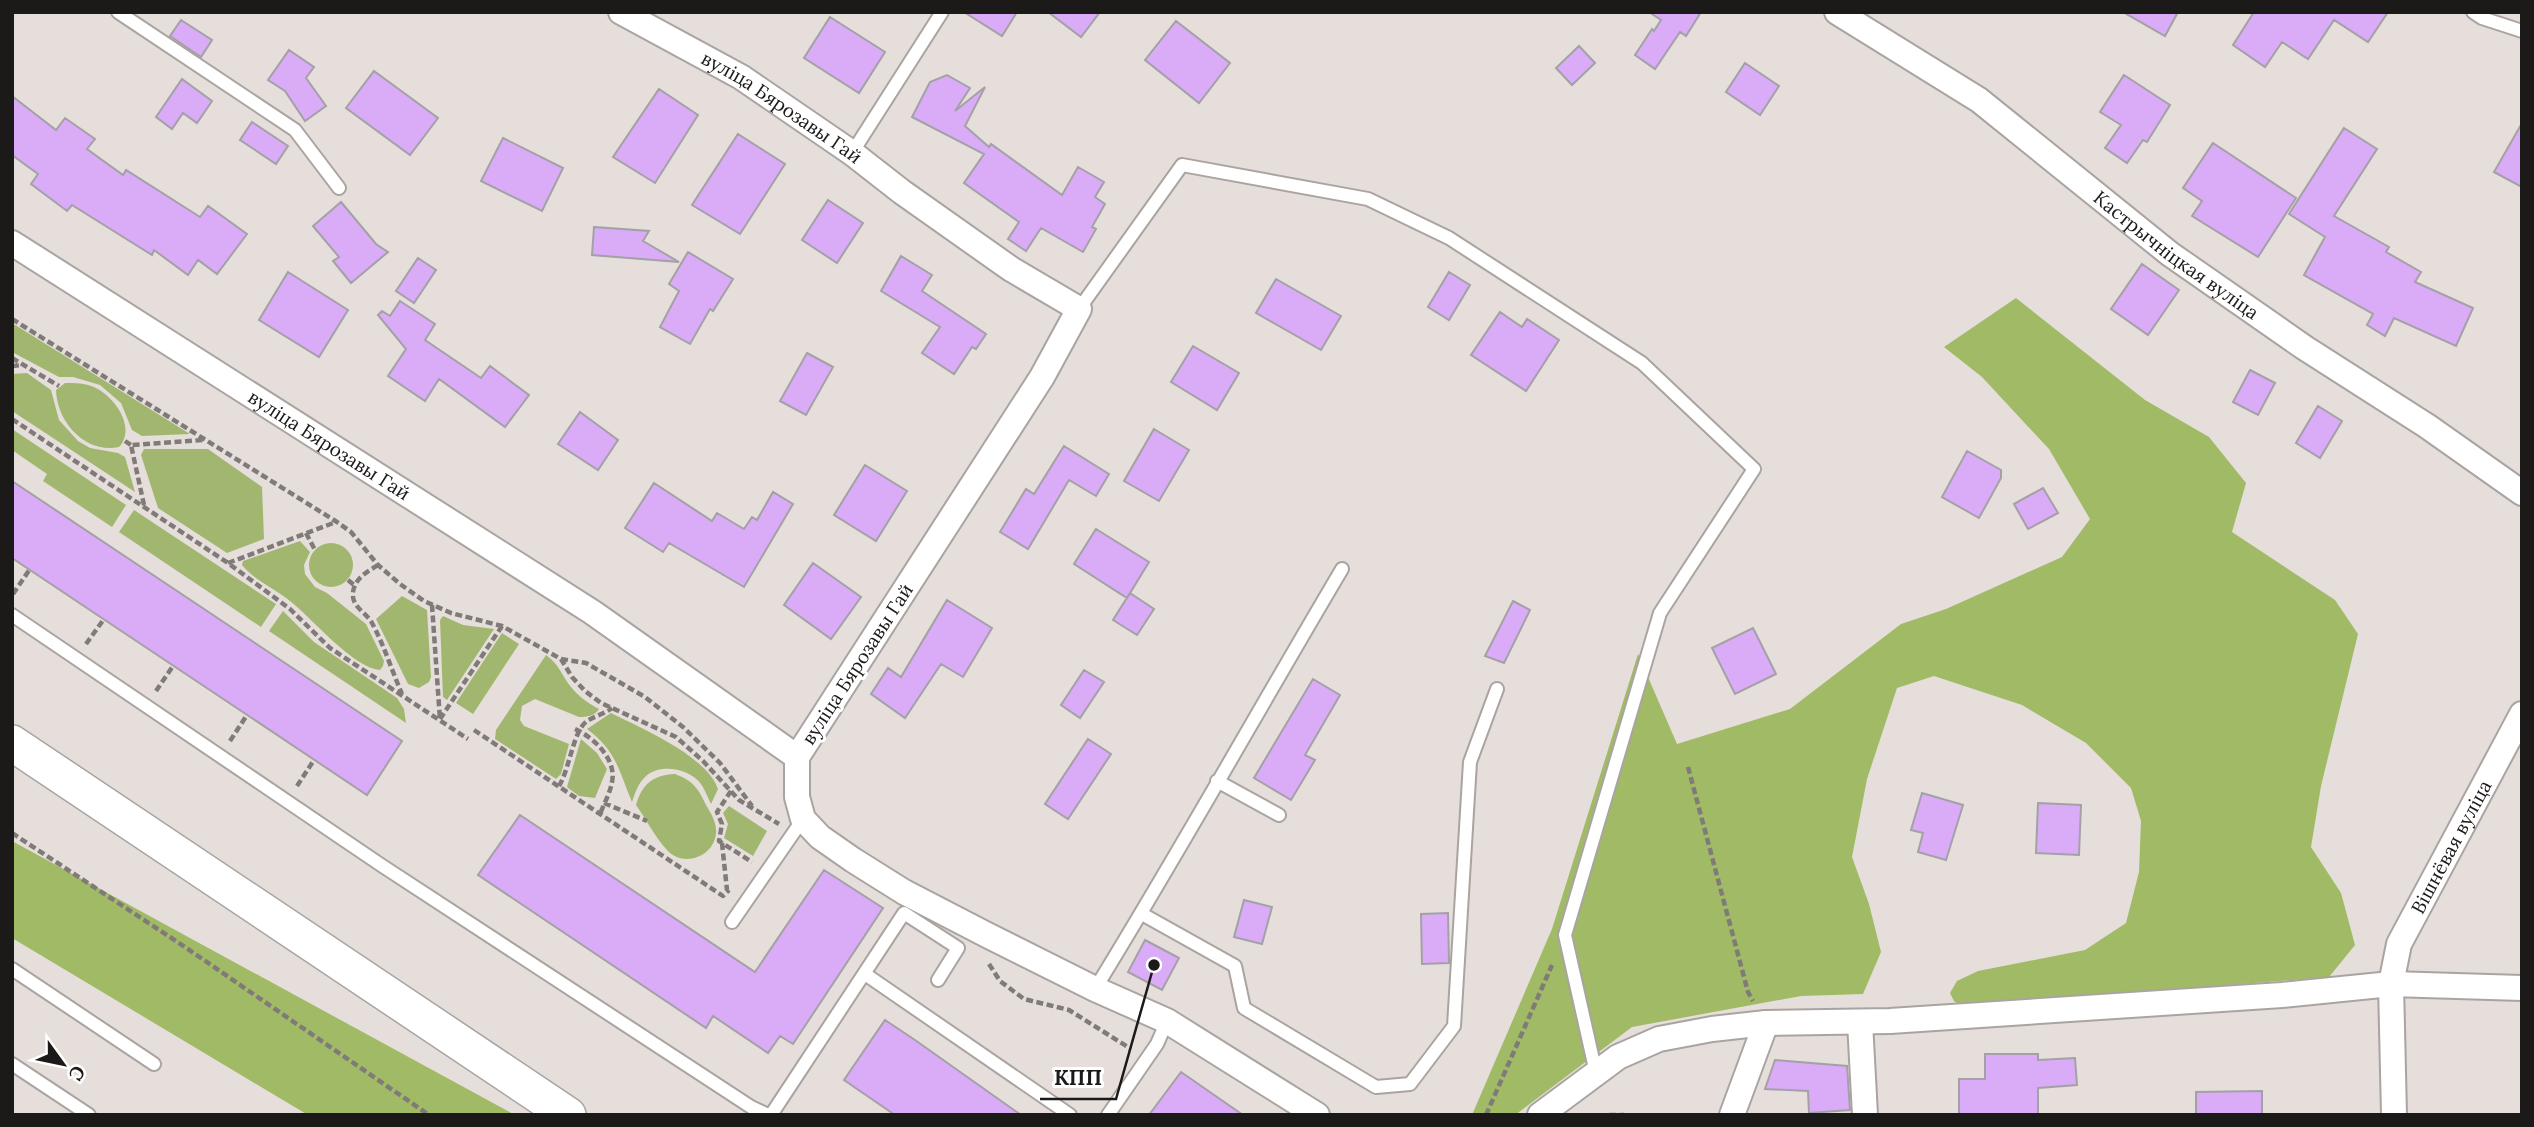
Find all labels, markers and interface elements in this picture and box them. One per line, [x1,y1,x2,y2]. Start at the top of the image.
street label: вуліца Бярозавы Гай [697,46,867,168]
street label: Кастрычніцкая вуліца [2089,185,2264,324]
street label: вуліца Бярозавы Гай [244,384,415,505]
street label: вуліца Бярозавы Гай [796,579,918,749]
street label: Вішнёвая вуліца [2405,776,2497,918]
north arrow [28,1029,98,1099]
callout: КПП [1040,1057,1116,1099]
text: С [64,1061,91,1085]
text: КПП [1054,1064,1102,1091]

